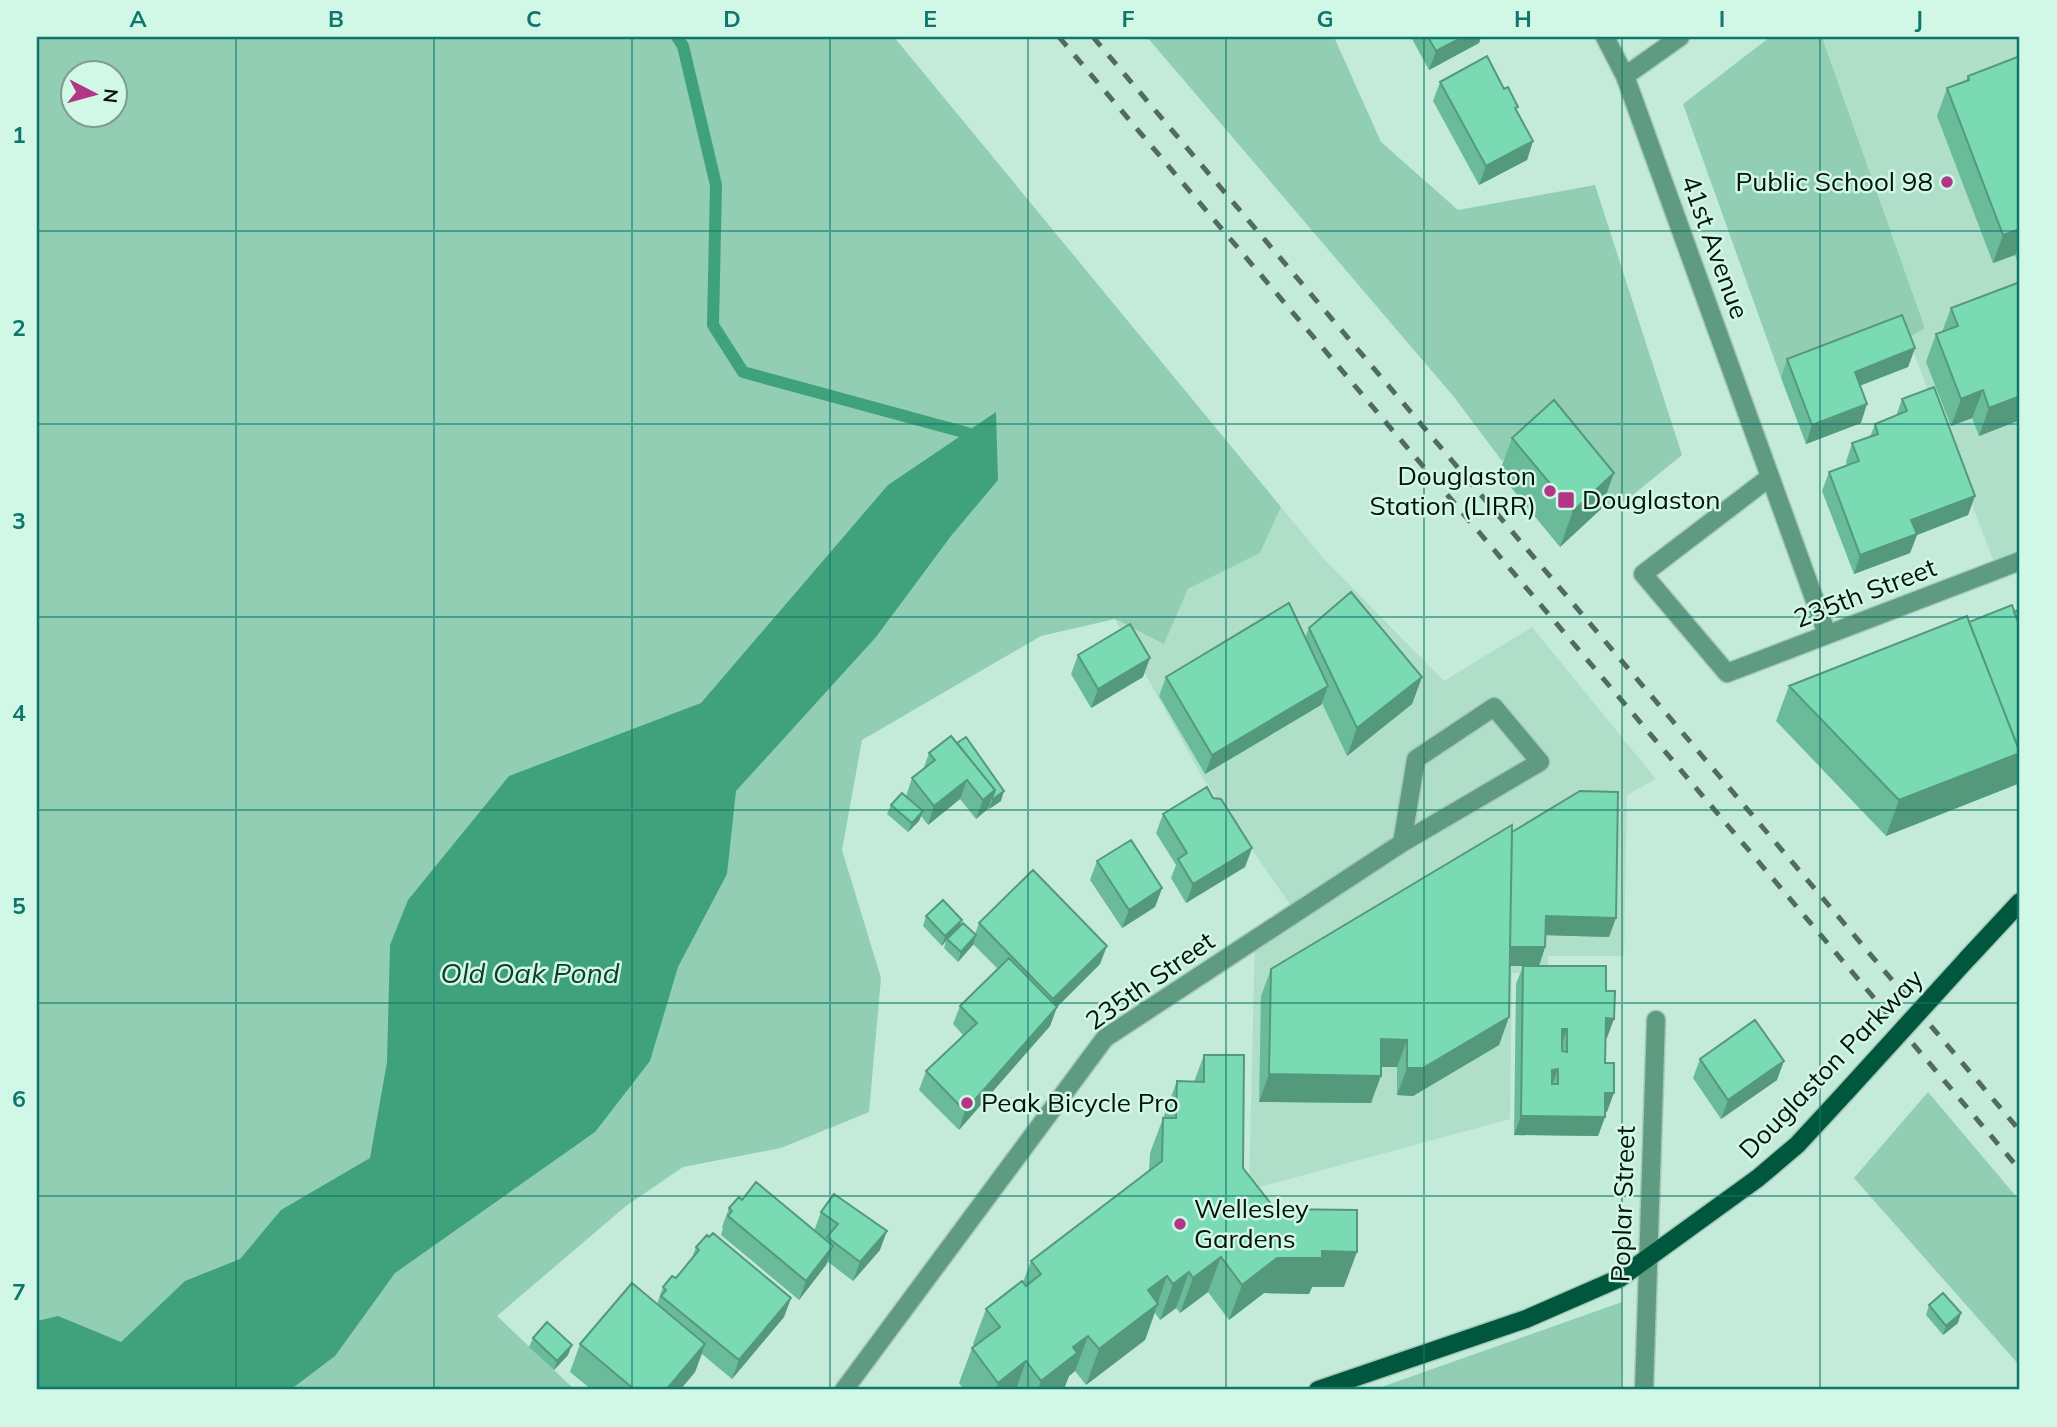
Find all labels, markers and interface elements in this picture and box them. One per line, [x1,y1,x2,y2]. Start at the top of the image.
text: A [129,4,147,33]
text: B [328,4,344,33]
text: C [526,4,542,33]
text: D [723,4,741,33]
text: E [923,4,937,33]
text: F [1121,4,1135,33]
text: G [1316,4,1334,33]
text: H [1514,4,1532,33]
text: I [1719,4,1725,33]
text: J [1915,4,1923,33]
north arrow [60,60,130,130]
text: N [98,87,124,104]
text: 1 [12,120,26,149]
place label: Public School 98 [1735,165,1933,198]
street label: 41st Avenue [1674,171,1757,323]
marker: Public School 98 [1939,174,1955,190]
text: 2 [12,313,26,342]
place label: Douglaston Station (LIRR) [1370,459,1536,522]
marker: Douglaston Station (LIRR) [1542,483,1558,499]
place label: Douglaston [1582,483,1721,516]
marker: Douglaston [1556,490,1576,510]
text: 3 [12,506,26,535]
street label: 235th Street [1789,550,1941,635]
text: 4 [12,698,26,727]
text: 5 [12,891,26,920]
street label: 235th Street [1079,924,1221,1037]
water label: Old Oak Pond [440,955,620,990]
street label: Douglaston Parkway [1731,962,1930,1165]
text: 6 [12,1084,26,1113]
place label: Peak Bicycle Pro [981,1086,1179,1119]
marker: Peak Bicycle Pro [959,1095,975,1111]
street label: Poplar Street [1603,1125,1642,1283]
place label: Wellesley Gardens [1194,1192,1309,1255]
marker: Wellesley Gardens [1172,1216,1188,1232]
text: 7 [12,1277,26,1306]

